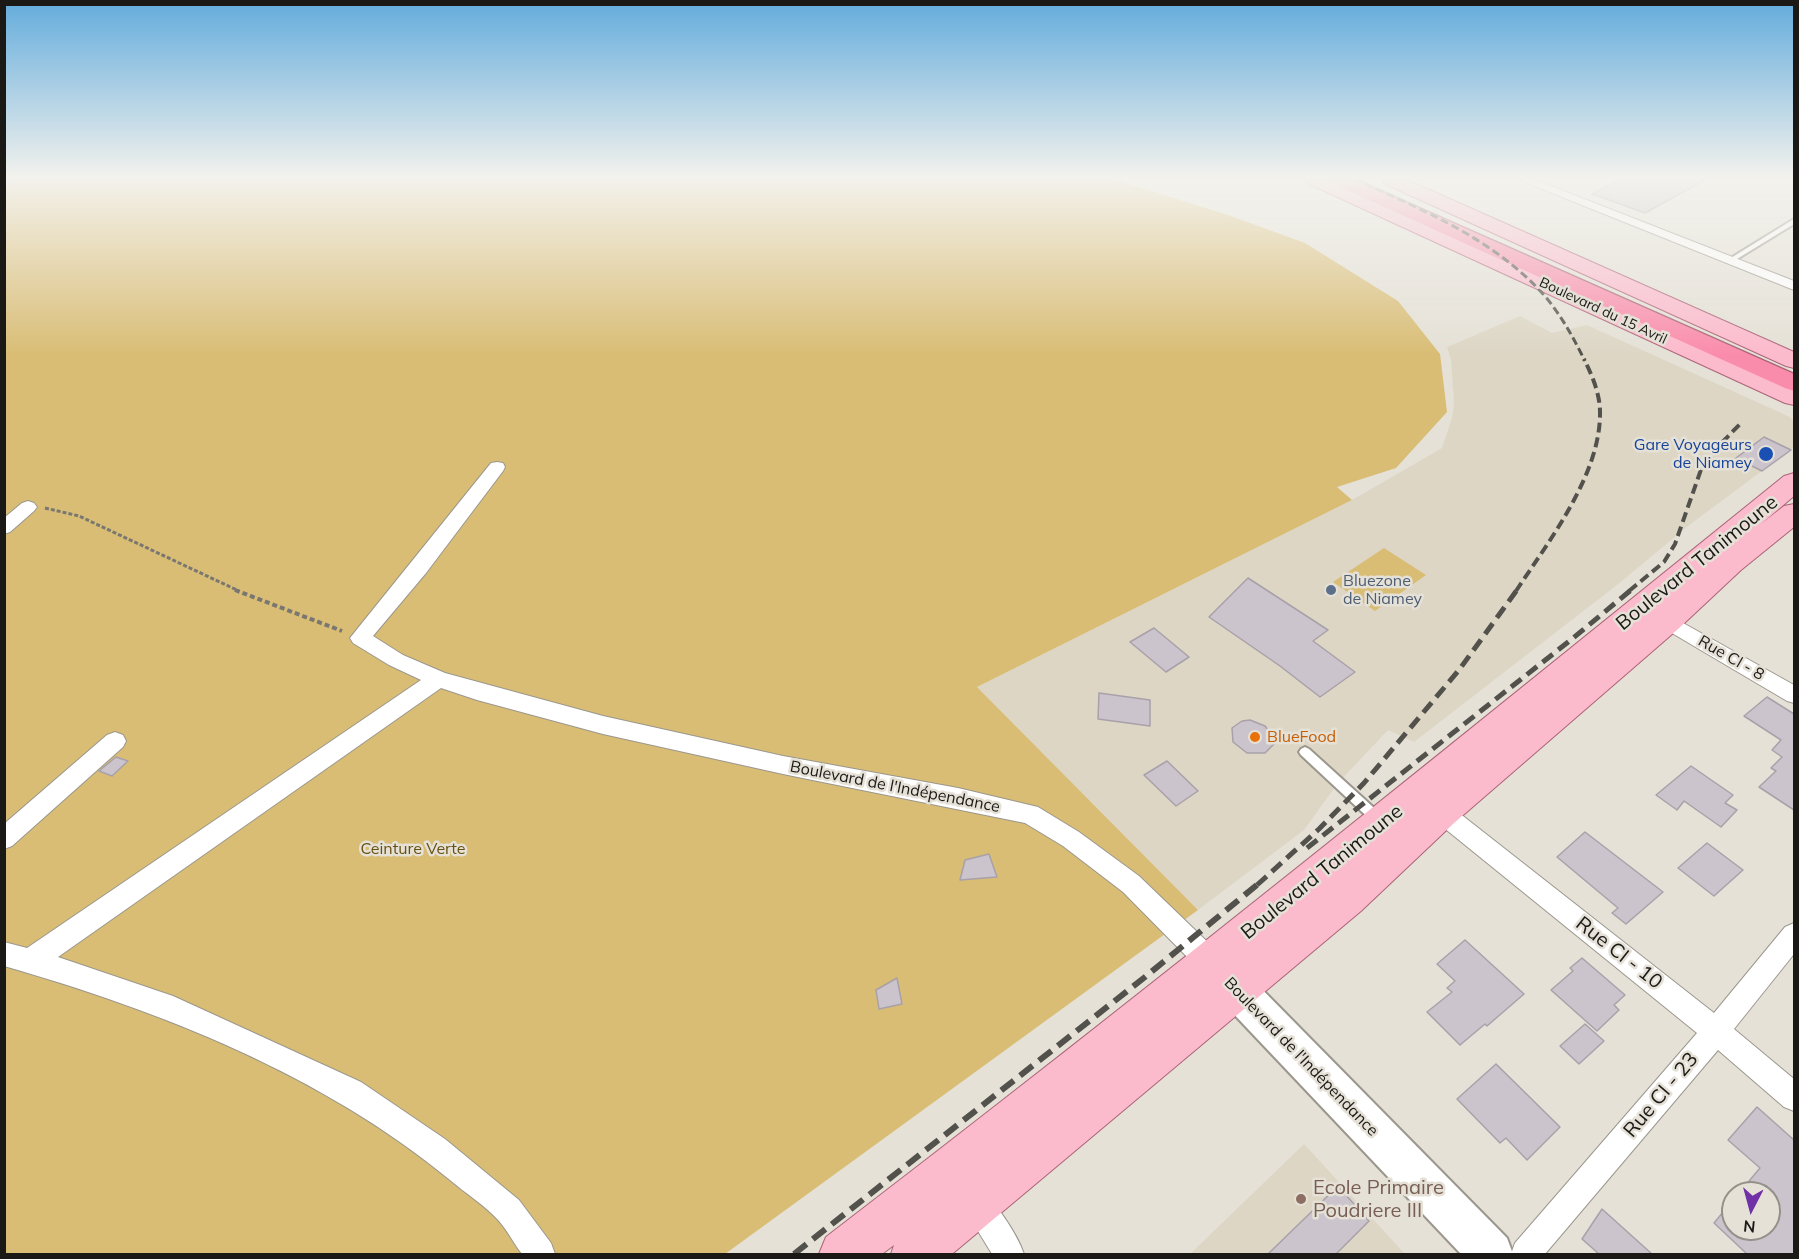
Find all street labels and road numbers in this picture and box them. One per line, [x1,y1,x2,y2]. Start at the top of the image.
street label: Boulevard du 15 Avril [1537,274,1669,348]
street label: Boulevard Tanimoune [1611,490,1783,636]
street label: Rue CI - 8 [1695,631,1767,685]
street label: Boulevard de l'Indépendance [788,757,1002,817]
street label: Boulevard Tanimoune [1236,799,1408,945]
street label: Rue CI - 10 [1571,912,1667,994]
street label: Boulevard de l'Indépendance [1220,974,1382,1140]
street label: Rue CI - 23 [1619,1048,1703,1142]

